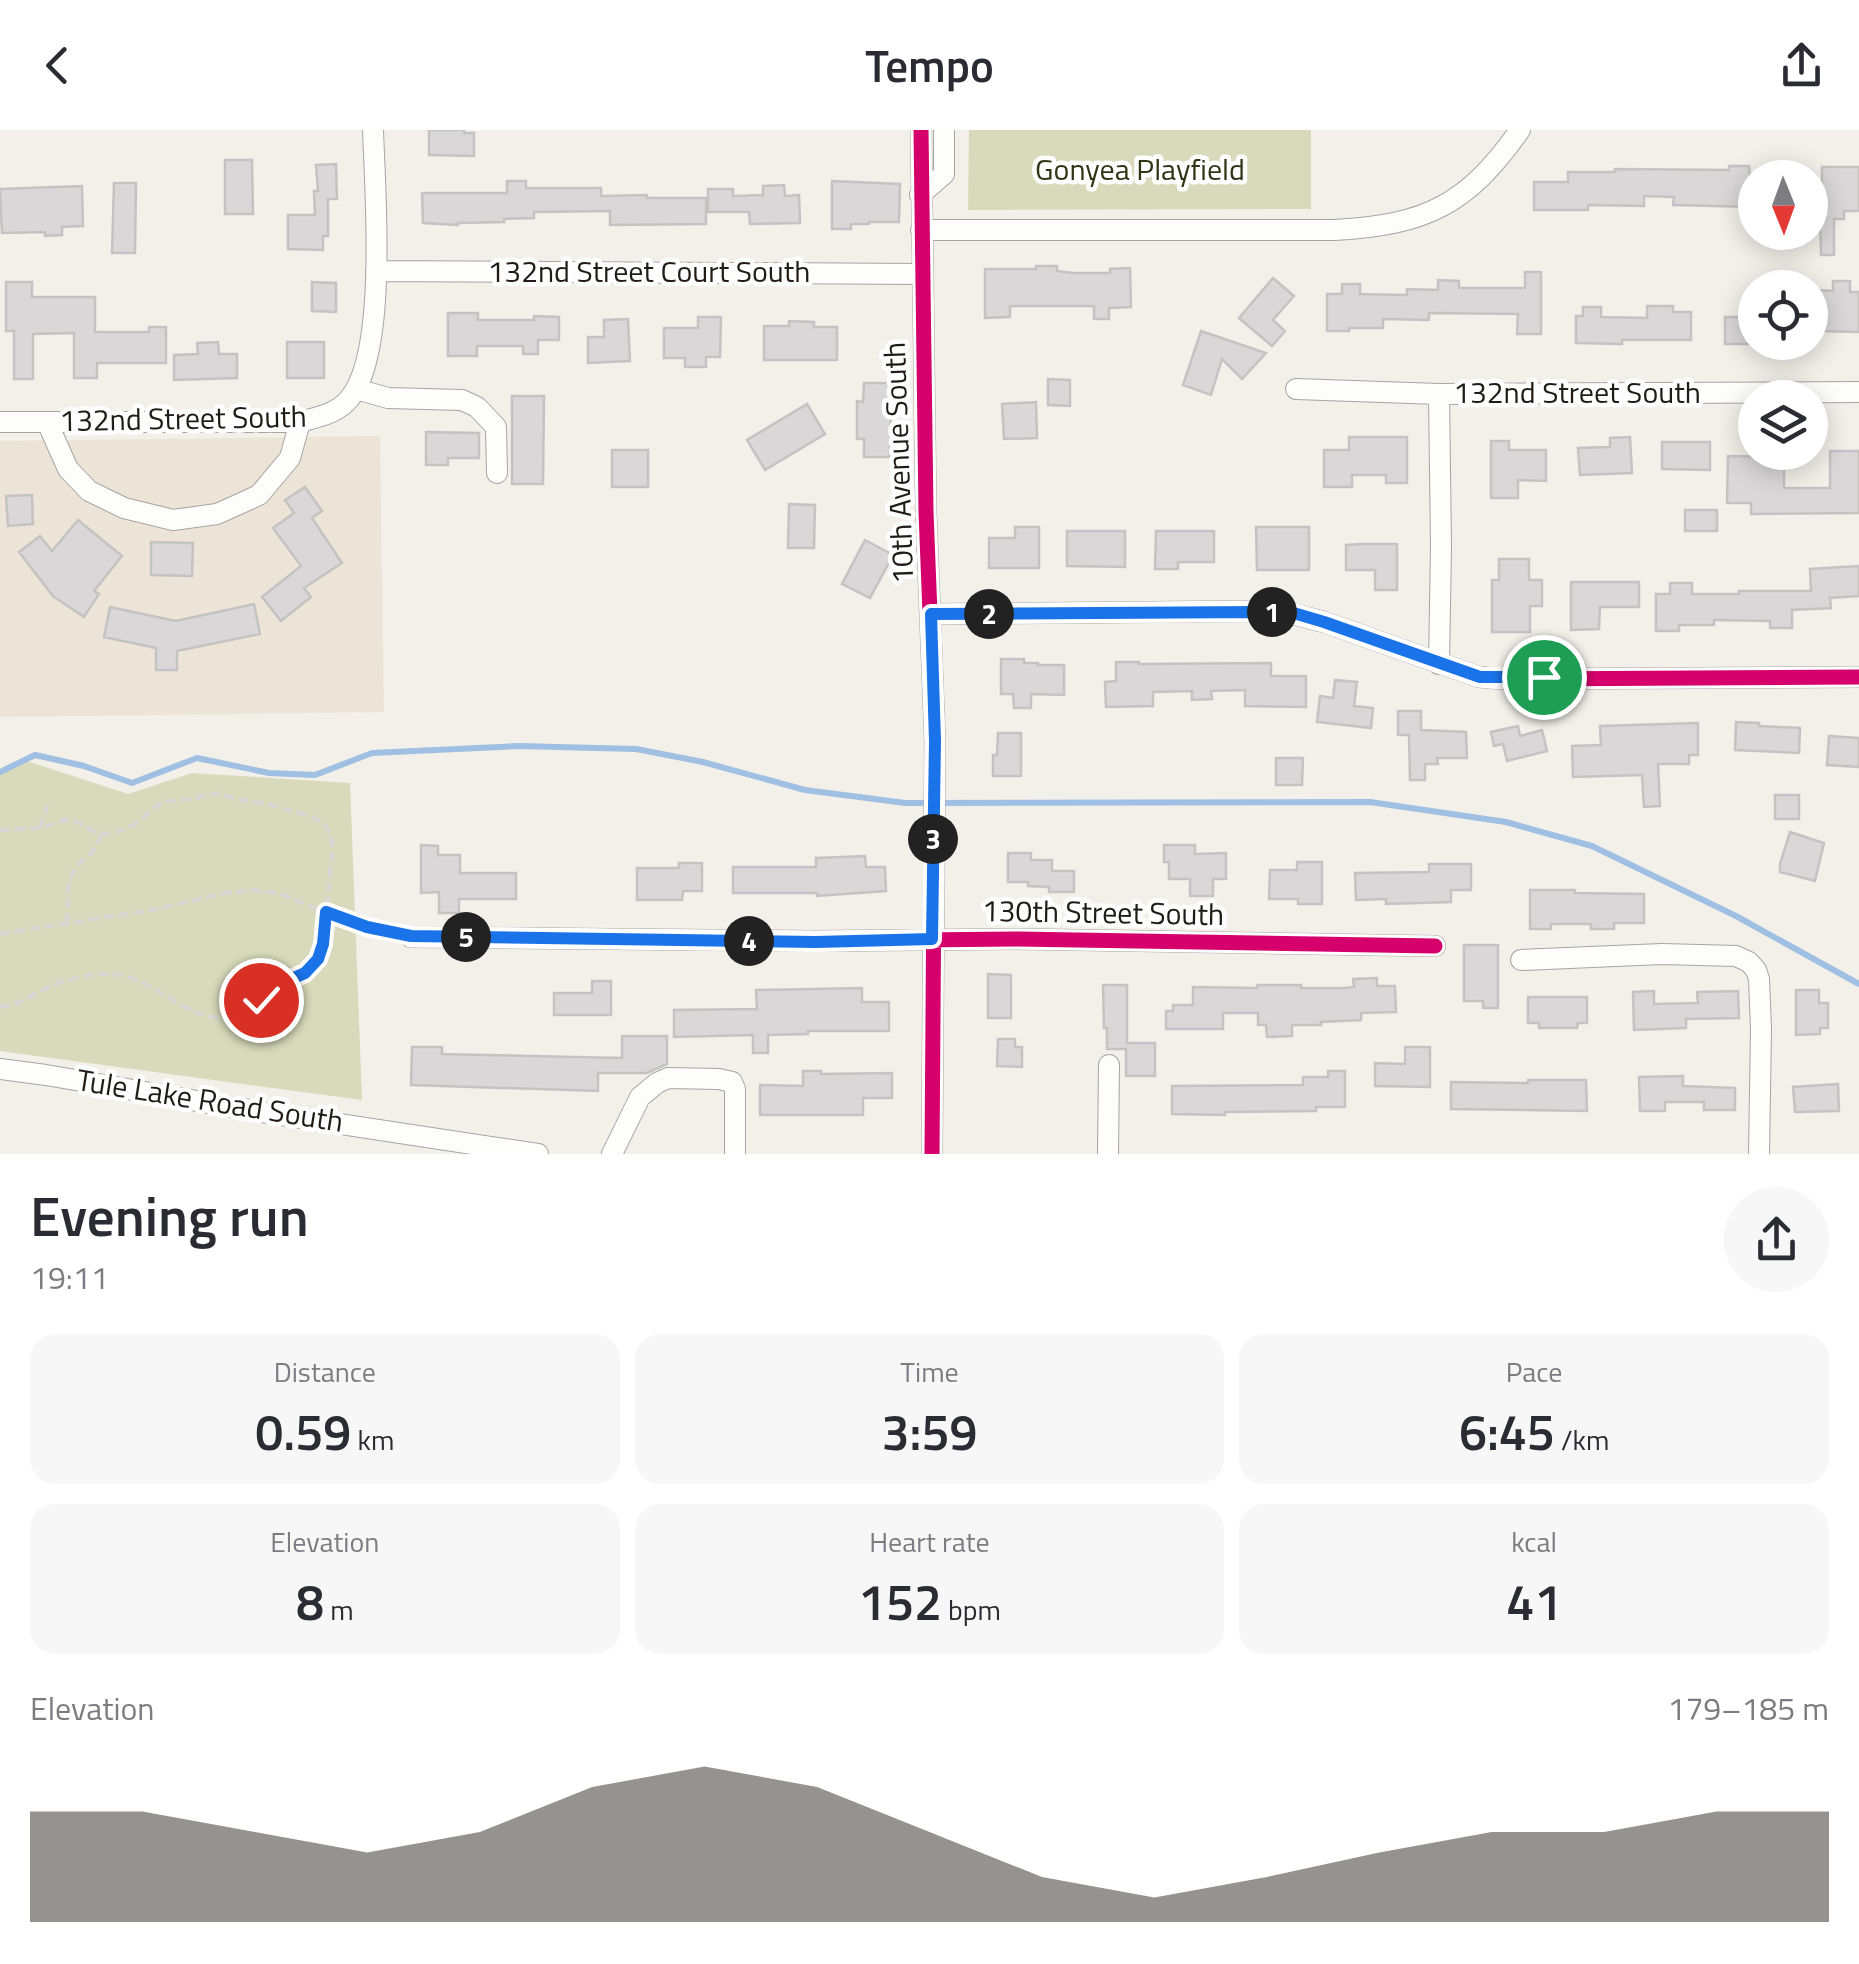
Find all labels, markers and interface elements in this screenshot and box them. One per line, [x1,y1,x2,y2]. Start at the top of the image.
text: Tempo [865,31,994,99]
icon: back [30,38,85,93]
icon: share [1774,38,1829,93]
park label: Gonyea Playfield [1035,146,1245,192]
north arrow [1738,160,1828,250]
map controls [1738,160,1828,470]
street label: 132nd Street Court South [488,248,810,294]
button: locate [1738,270,1828,360]
street label: 10th Avenue South [871,341,925,585]
street label: 132nd Street South [1453,369,1701,415]
button: layers [1738,380,1828,470]
street label: 132nd Street South [59,393,307,443]
pin: 1 [1247,587,1297,637]
pin: 2 [964,589,1014,639]
text: 1 [1264,590,1280,633]
text: 2 [981,592,997,635]
pin [1502,635,1587,720]
icon: arrive [1517,650,1572,705]
pin: 3 [908,814,958,864]
text: 3 [925,817,941,860]
street label: 130th Street South [982,887,1225,937]
pin: 5 [441,912,491,962]
text: 5 [458,915,474,958]
pin: 4 [724,916,774,966]
text: 4 [741,919,757,962]
pin [219,958,304,1043]
icon: check [234,973,289,1028]
street label: Tule Lake Road South [74,1056,347,1144]
text: Evening run [30,1174,309,1257]
button: share [1724,1187,1829,1292]
text: 19:11 [30,1253,109,1301]
text: Distance [274,1350,376,1393]
text: Time [900,1350,959,1393]
text: Pace [1506,1350,1563,1393]
text: 0.59 [255,1393,351,1469]
text: 3:59 [882,1393,977,1469]
text: 6:45 [1459,1393,1555,1469]
text: km [351,1418,394,1461]
text: /km [1555,1418,1609,1461]
text: Elevation [270,1520,379,1563]
text: Heart rate [869,1520,990,1563]
text: kcal [1511,1520,1557,1563]
text: 8 [296,1563,324,1639]
text: 152 [858,1563,942,1639]
text: 41 [1506,1563,1562,1639]
text: m [324,1588,354,1631]
text: bpm [942,1588,1001,1631]
text: Elevation [30,1684,154,1732]
text: 179–185 m [1667,1684,1829,1732]

